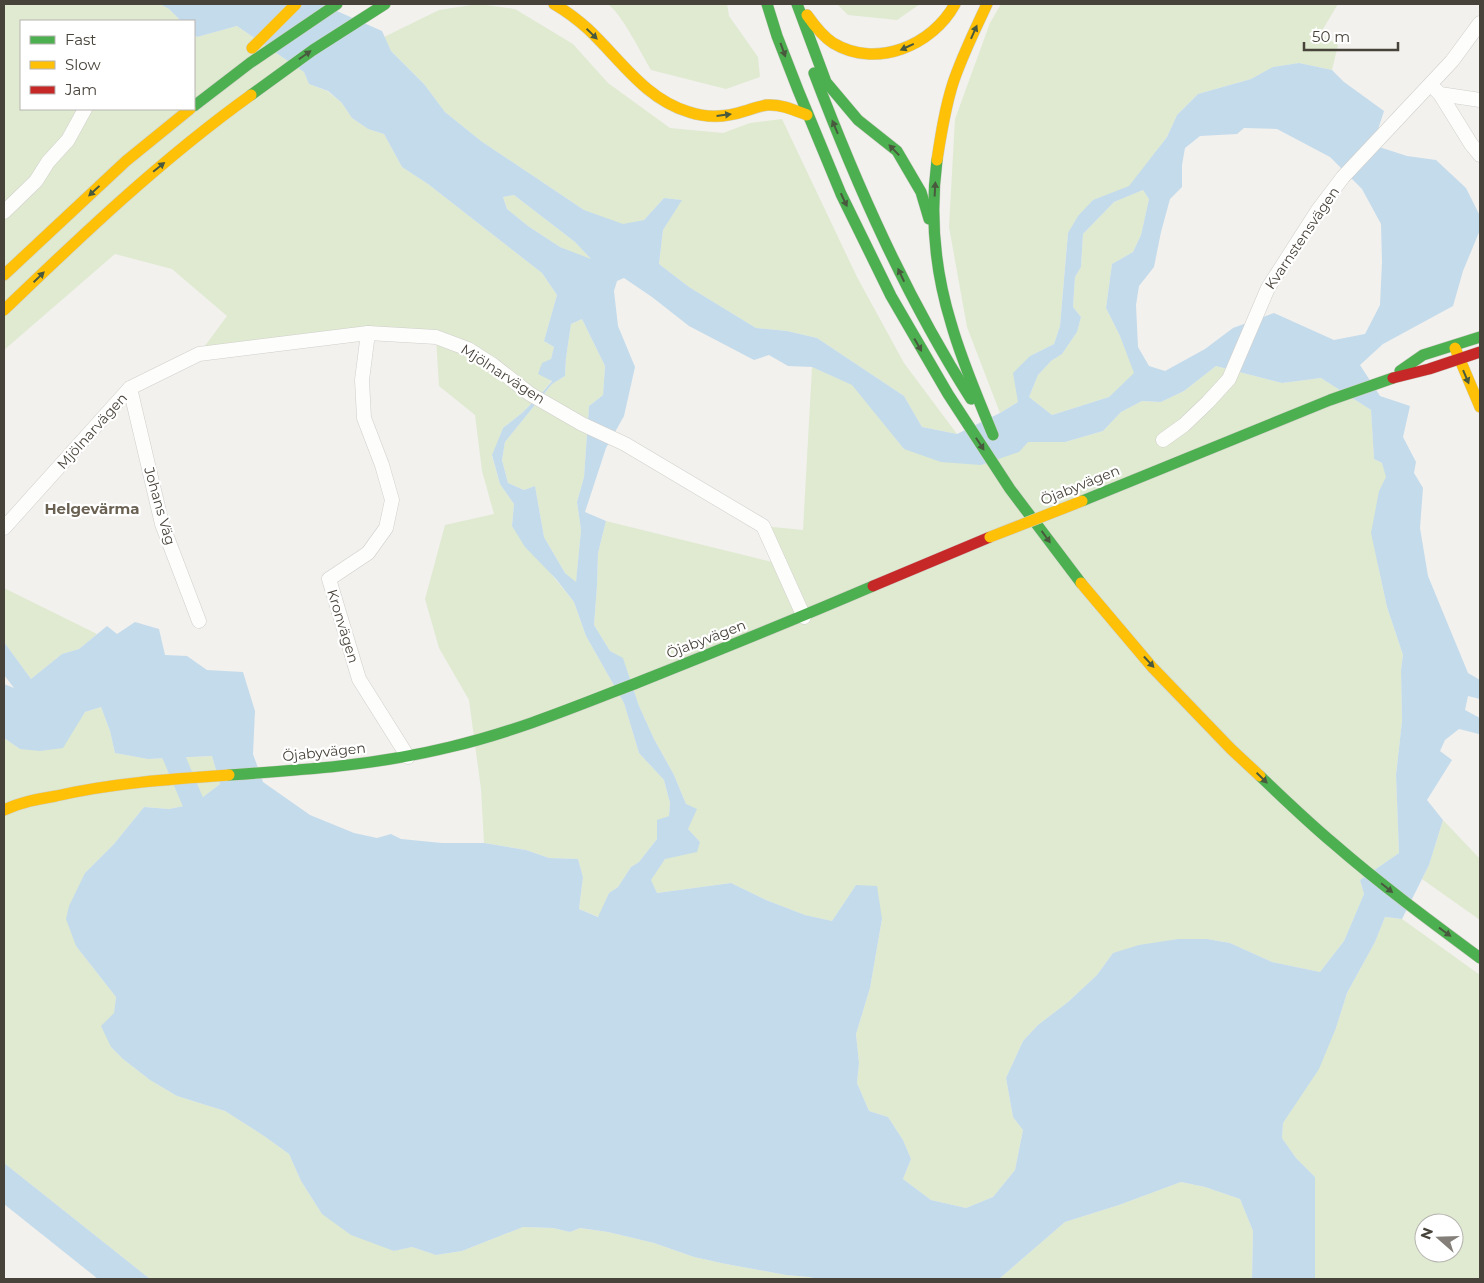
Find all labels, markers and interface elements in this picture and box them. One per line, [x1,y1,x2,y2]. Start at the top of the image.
legend [20,20,195,110]
scale bar [1304,20,1398,52]
one-way arrow [970,25,978,39]
text: 50 m [1312,27,1350,46]
one-way arrow [586,28,598,40]
text: Fast [65,30,96,49]
one-way arrow [780,42,787,57]
one-way arrow [900,43,914,51]
one-way arrow [298,50,312,60]
text: Slow [65,55,101,74]
text: Jam [64,80,97,99]
one-way arrow [717,111,733,119]
one-way arrow [831,120,839,134]
one-way arrow [888,144,900,156]
one-way arrow [153,162,165,173]
one-way arrow [932,181,940,197]
street label: Kvarnstensvägen [1261,183,1343,293]
one-way arrow [88,185,100,197]
one-way arrow [840,193,848,207]
one-way arrow [897,268,905,282]
one-way arrow [33,271,45,283]
one-way arrow [914,338,923,351]
street label: Mjölnarvägen [458,340,548,408]
one-way arrow [1463,370,1471,384]
street label: Mjölnarvägen [53,389,131,473]
one-way arrow [976,437,985,450]
street label: Öjabyvägen [1038,461,1122,509]
street label: Johans Väg [140,464,180,547]
district label: Helgevärma [44,499,140,518]
one-way arrow [1040,530,1051,543]
street label: Kronvägen [323,587,363,665]
street label: Öjabyvägen [664,616,748,662]
one-way arrow [1143,656,1155,668]
street label: Öjabyvägen [281,739,367,765]
one-way arrow [1256,772,1268,784]
one-way arrow [1380,883,1393,894]
one-way arrow [1438,927,1451,937]
north arrow [1414,1213,1464,1263]
text: N [1416,1225,1437,1242]

